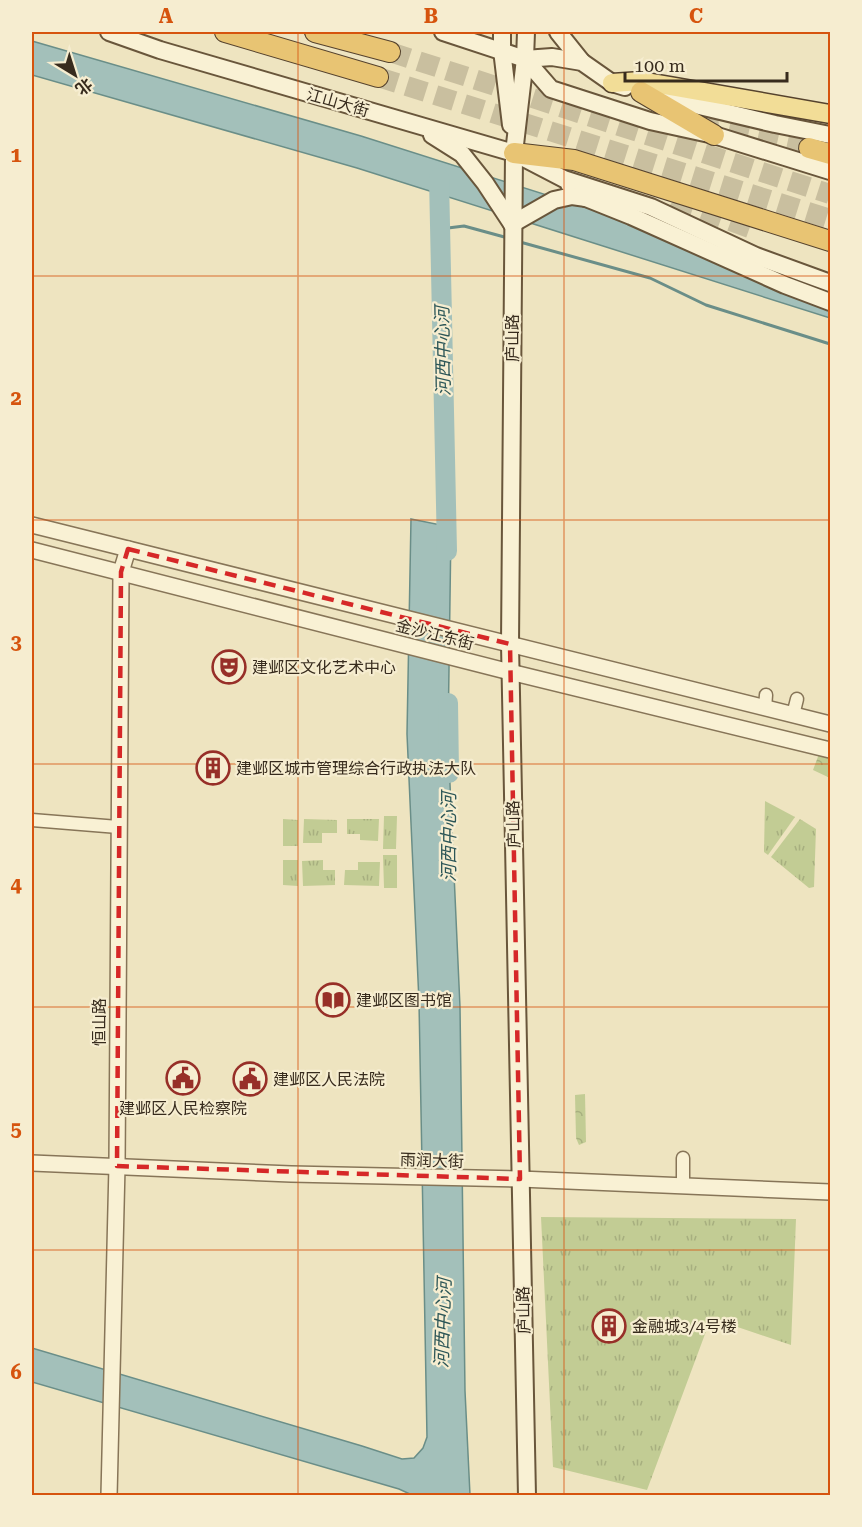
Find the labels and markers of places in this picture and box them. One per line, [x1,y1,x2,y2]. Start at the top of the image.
theatre icon: 建邺区文化艺术中心 [211,649,247,685]
place label: 建邺区文化艺术中心 [252,658,396,677]
building icon: 建邺区城市管理综合行政执法大队 [195,750,231,786]
place label: 建邺区城市管理综合行政执法大队 [236,759,476,778]
library icon: 建邺区图书馆 [315,982,351,1018]
place label: 建邺区图书馆 [356,991,452,1010]
public building icon: 建邺区人民检察院 [165,1060,201,1096]
public building icon: 建邺区人民法院 [232,1061,268,1097]
place label: 建邺区人民法院 [273,1070,385,1089]
place label: 建邺区人民检察院 [119,1099,247,1118]
building icon: 金融城3/4号楼 [591,1308,627,1344]
place label: 金融城3/4号楼 [632,1317,737,1336]

